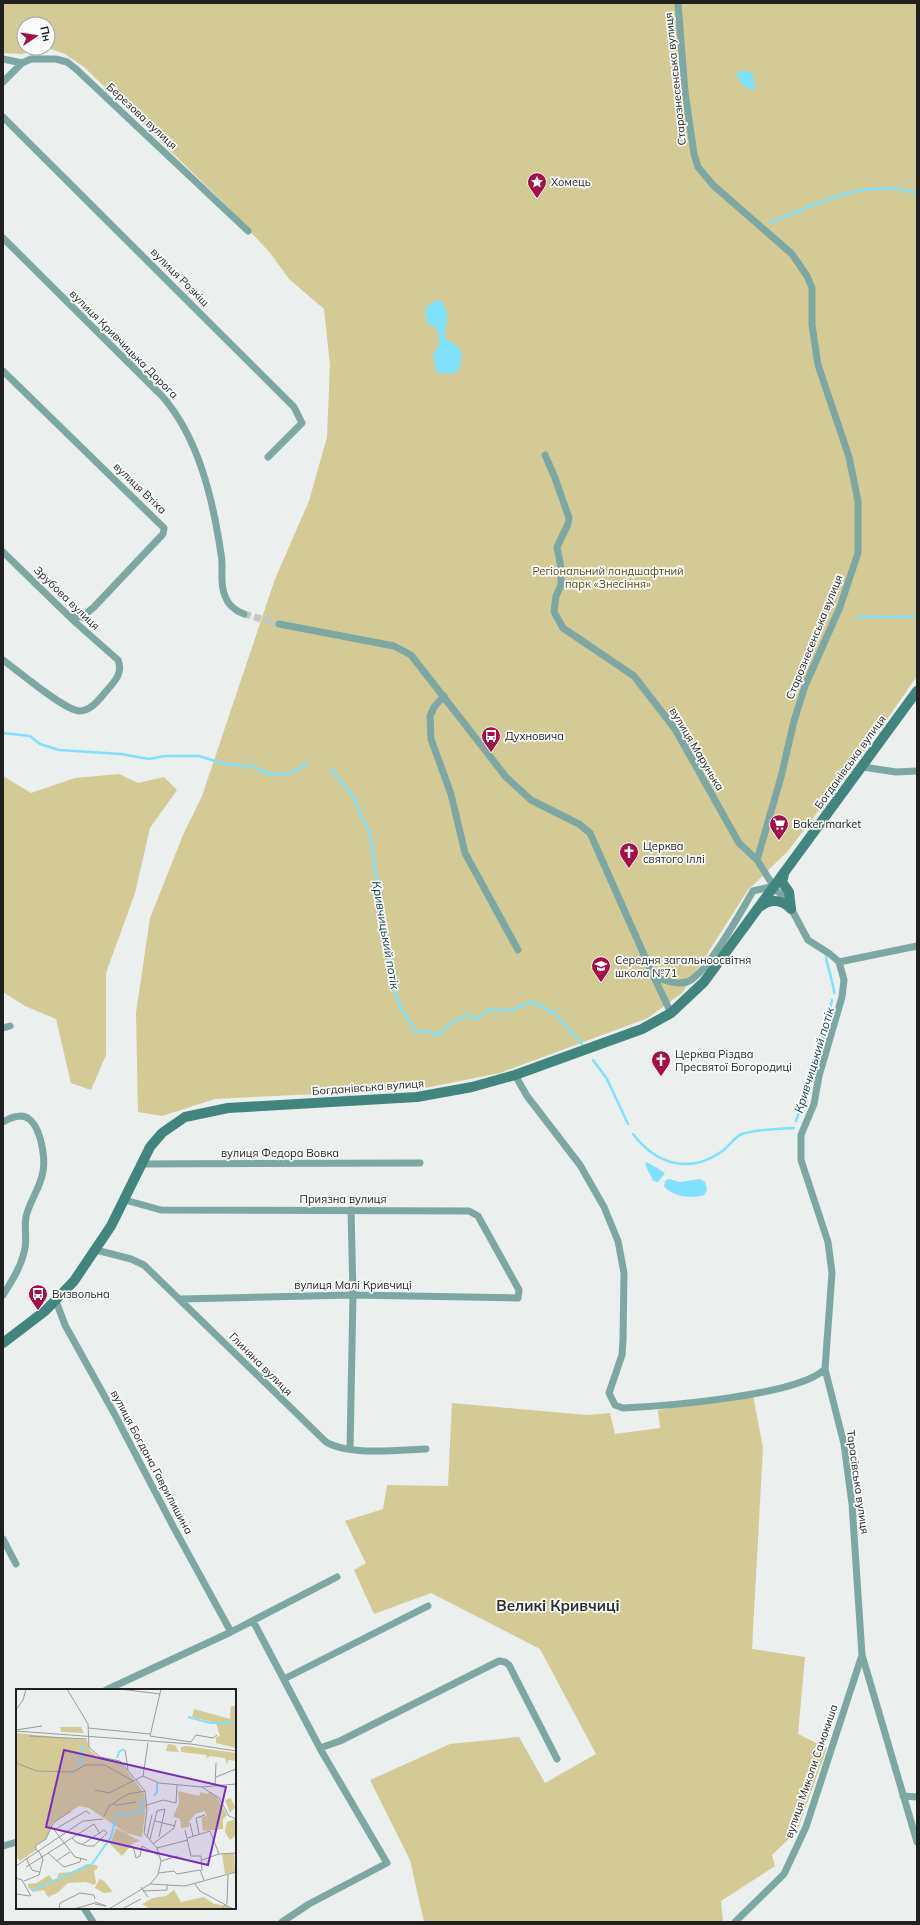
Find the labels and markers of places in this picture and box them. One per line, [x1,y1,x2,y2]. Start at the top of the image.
place icon: Хомець [526,171,548,199]
place label: Хомець [551,175,591,189]
bus stop icon: Духновича [480,725,502,753]
place label: Духновича [505,729,564,743]
supermarket icon: Baker market [768,813,790,841]
place label: Baker market [793,817,861,831]
place label: Церква святого Іллі [643,839,705,866]
church icon: Церква святого Іллі [618,841,640,869]
place label: Середня загальноосвітня школа №71 [615,953,751,980]
school or university icon: Середня загальноосвітня школа №71 [590,955,612,983]
place label: Церква Різдва Пресвятої Богородиці [675,1047,792,1074]
church icon: Церква Різдва Пресвятої Богородиці [650,1049,672,1077]
bus stop icon: Визвольна [27,1283,49,1311]
place label: Визвольна [52,1287,110,1301]

